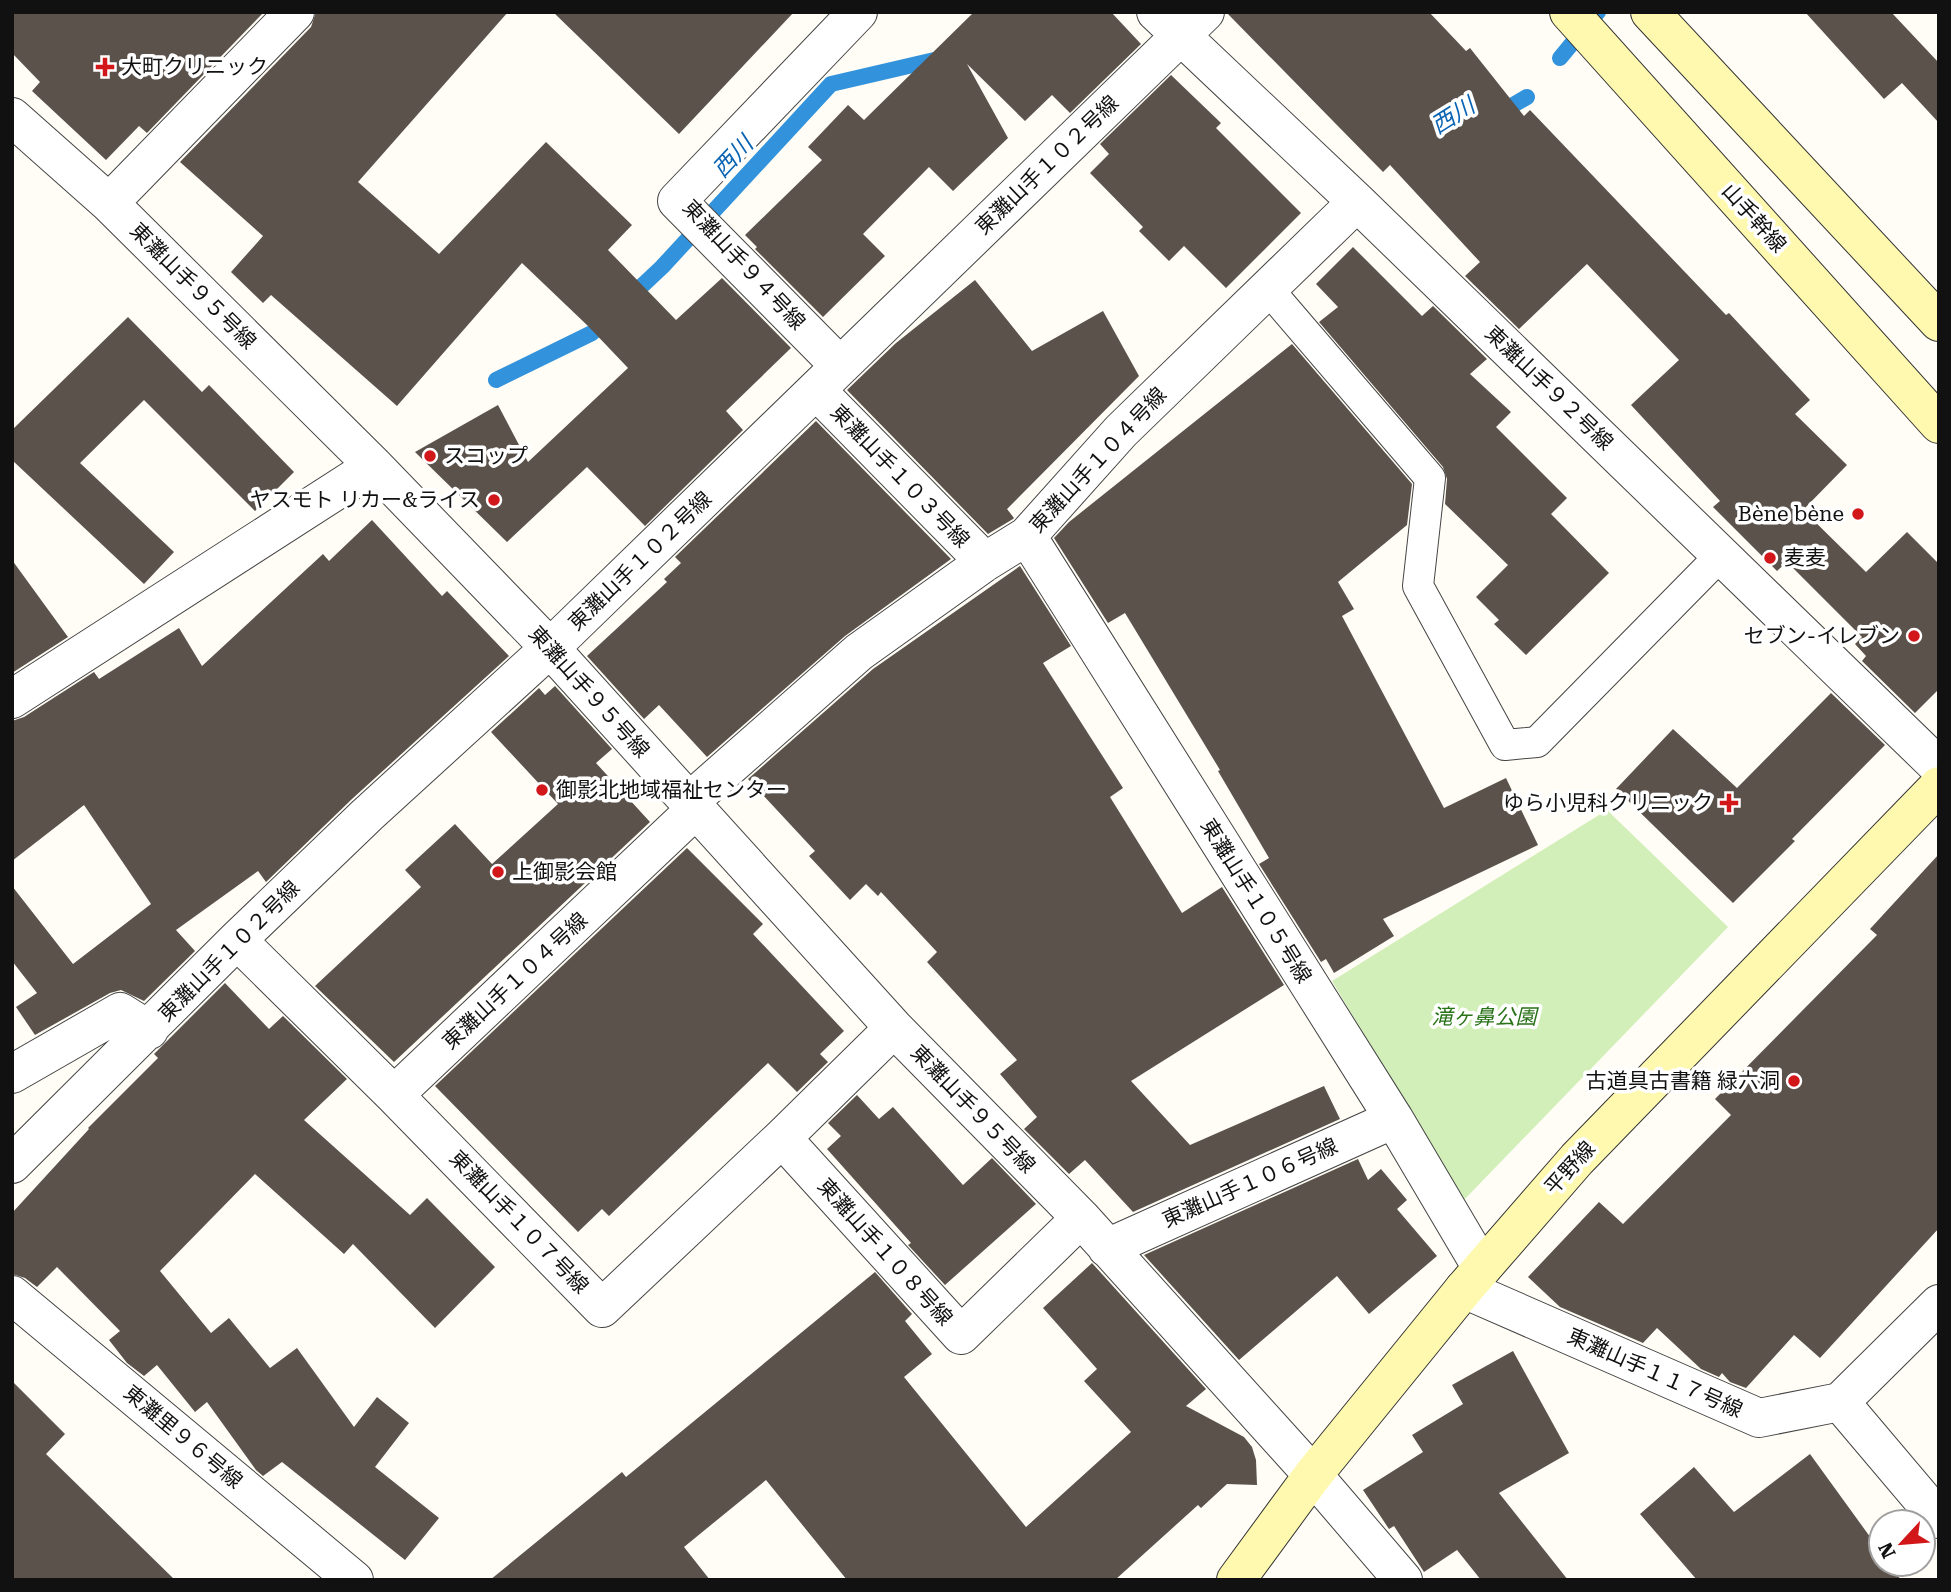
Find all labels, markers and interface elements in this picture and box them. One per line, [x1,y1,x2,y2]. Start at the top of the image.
place label: 大町クリニック [121,55,268,79]
marker: 大町クリニック [95,57,115,77]
street label: 東灘山手１０２号線 [971,91,1123,239]
water label: 西川 [1426,91,1482,140]
water label: 西川 [707,129,761,183]
street label: 山手幹線 [1717,179,1791,257]
street label: 東灘山手９４号線 [678,195,810,335]
street label: 東灘山手９５号線 [125,218,261,354]
street label: 東灘山手９２号線 [1480,321,1618,455]
street label: 東灘山手１０４号線 [1025,383,1171,537]
street label: 東灘山手１０３号線 [826,400,974,552]
place label: スコップ [444,444,528,468]
marker: スコップ [422,448,438,464]
street label: 東灘山手１０２号線 [564,487,716,635]
place label: ヤスモト リカー&ライス [250,488,480,512]
marker: ヤスモト リカー&ライス [486,492,502,508]
place label: Bène bène [1738,502,1844,526]
marker: Bène bène [1850,506,1866,522]
place label: 麦麦 [1784,546,1826,570]
marker: 麦麦 [1762,550,1778,566]
street label: 東灘山手９５号線 [524,622,654,762]
place label: セブン-イレブン [1744,624,1900,648]
marker: セブン-イレブン [1906,628,1922,644]
place label: 御影北地域福祉センター [556,778,787,802]
marker: 御影北地域福祉センター [534,782,550,798]
place label: ゆら小児科クリニック [1503,791,1713,815]
marker: ゆら小児科クリニック [1719,793,1739,813]
street label: 東灘山手１０５号線 [1196,815,1316,987]
place label: 上御影会館 [512,860,617,884]
marker: 上御影会館 [490,864,506,880]
street label: 東灘山手１０２号線 [154,876,304,1026]
street label: 東灘山手１０４号線 [438,908,592,1054]
park label: 滝ヶ鼻公園 [1432,1005,1539,1029]
street label: 東灘山手９５号線 [906,1040,1040,1178]
place label: 古道具古書籍 緑六洞 [1586,1069,1780,1093]
marker: 古道具古書籍 緑六洞 [1786,1073,1802,1089]
street label: 東灘山手１０６号線 [1159,1134,1341,1232]
street label: 平野線 [1540,1137,1600,1199]
street label: 東灘山手１０７号線 [445,1146,593,1298]
street label: 東灘山手１０８号線 [813,1174,957,1330]
street label: 東灘山手１１７号線 [1564,1324,1746,1422]
street label: 東灘里９６号線 [119,1381,247,1493]
north arrow [1867,1508,1937,1578]
text: N [1873,1538,1901,1562]

